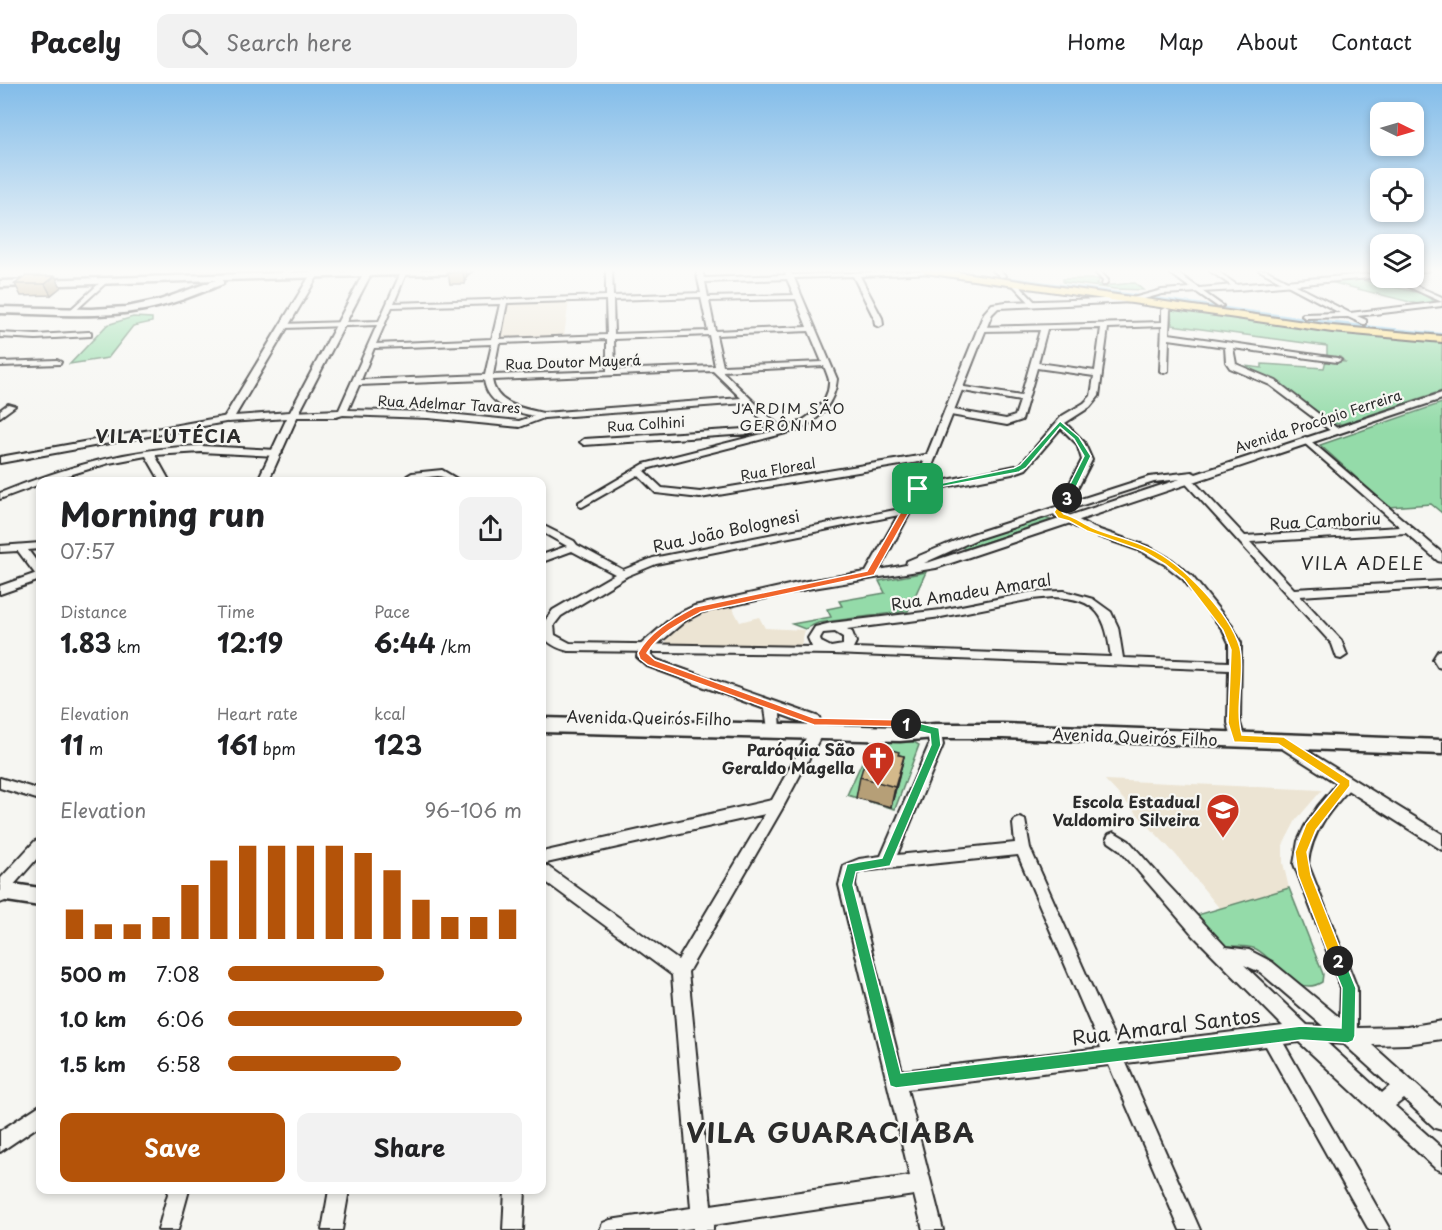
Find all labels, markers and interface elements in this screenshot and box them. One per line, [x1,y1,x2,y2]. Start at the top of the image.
search box [157,14,577,68]
text: Pacely [30,20,121,63]
icon: search [178,25,211,58]
text: Search here [226,25,352,58]
text: Home [1067,25,1126,57]
text: Map [1159,25,1204,57]
text: About [1237,25,1298,57]
text: Contact [1331,25,1412,57]
north arrow [1370,102,1424,156]
map controls [1370,102,1424,288]
button: locate [1370,168,1424,222]
button: layers [1370,234,1424,288]
street label: Rua Doutor Mayerá [505,349,642,375]
street label: Avenida Procópio Ferreira [1232,384,1405,458]
street label: Rua Adelmar Tavares [377,390,521,418]
district label: JARDIM SÃO GERÔNIMO [732,396,846,436]
street label: Rua Colhini [606,411,686,437]
district label: VILA LUTÉCIA [96,422,242,449]
street label: Rua Floreal [739,452,817,486]
pin [892,463,943,514]
icon: arrive [901,472,934,505]
pin: 3 [1052,483,1082,513]
text: 3 [1062,486,1072,510]
text: Morning run [60,488,265,538]
button: share [459,497,522,560]
street label: Rua João Bolognesi [650,503,802,557]
street label: Rua Camboriu [1269,505,1381,535]
text: 07:57 [60,536,115,566]
district label: VILA ADELE [1301,549,1425,576]
street label: Rua Amadeu Amaral [889,566,1053,616]
text: Distance [60,599,127,623]
text: Time [217,599,255,623]
text: Pace [374,599,410,623]
text: 1.83 [60,623,112,662]
text: 12:19 [217,623,283,662]
text: 6:44 [374,623,436,662]
text: km [112,634,141,658]
text: /km [436,634,471,658]
text: Elevation [60,701,129,725]
text: Heart rate [217,701,298,725]
text: kcal [374,701,406,725]
street label: Avenida Queirós Filho [566,704,732,730]
pin: 1 [891,709,921,739]
text: 1 [902,712,910,736]
street label: Avenida Queirós Filho [1052,721,1218,751]
text: 11 [60,725,84,764]
text: 161 [217,725,258,764]
text: 123 [374,725,422,764]
text: m [84,736,103,760]
text: bpm [258,736,296,760]
place label: Paróquia São Geraldo Magella [722,737,855,779]
church icon: Paróquia São Geraldo Magella [860,740,896,787]
place label: Escola Estadual Valdomiro Silveira [1053,789,1200,831]
school or university icon: Escola Estadual Valdomiro Silveira [1205,792,1241,839]
text: Elevation [60,795,146,825]
text: 96–106 m [424,795,522,825]
pin: 2 [1323,946,1353,976]
text: 2 [1332,949,1344,973]
text: 500 m [60,959,127,989]
text: 7:08 [156,959,200,989]
street label: Rua Amaral Santos [1070,1000,1262,1052]
text: 1.0 km [60,1004,127,1034]
text: 6:06 [156,1004,204,1034]
text: 1.5 km [60,1049,126,1079]
text: 6:58 [156,1049,201,1079]
district label: VILA GUARACIABA [686,1111,976,1152]
button: Save [60,1113,285,1182]
button: Share [297,1113,522,1182]

